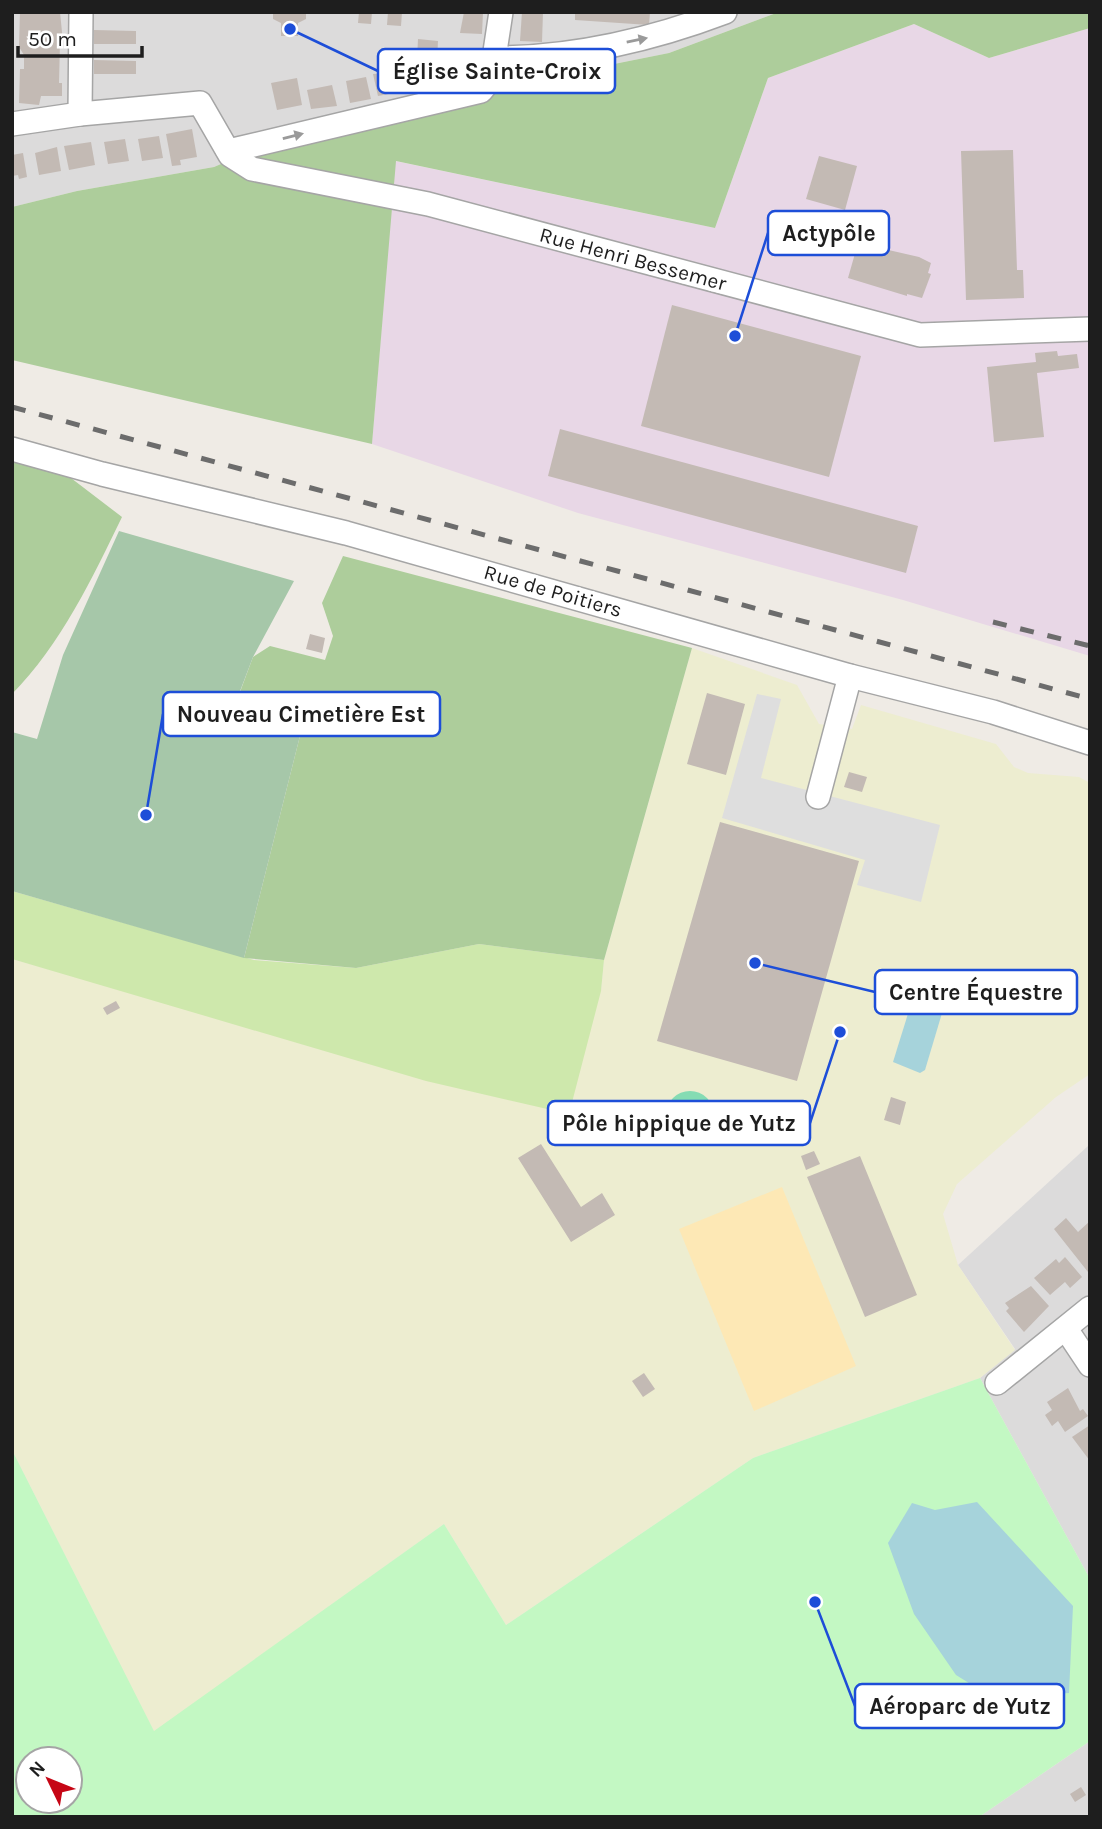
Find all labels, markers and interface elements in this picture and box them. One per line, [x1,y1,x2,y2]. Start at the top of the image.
scale bar [18,14,142,58]
text: 50 m [28,27,77,51]
one-way arrow [626,35,648,46]
callout: Église Sainte-Croix [378,49,615,93]
text: Église Sainte-Croix [393,55,601,85]
one-way arrow [282,130,304,141]
callout: Actypôle [768,211,889,255]
text: Actypôle [782,220,876,247]
street label: Rue Henri Bessemer [537,223,729,296]
street label: Rue de Poitiers [481,560,625,622]
callout: Nouveau Cimetière Est [163,692,440,736]
text: Nouveau Cimetière Est [177,701,425,728]
callout: Centre Équestre [875,970,1077,1014]
text: Centre Équestre [889,976,1063,1006]
callout: Pôle hippique de Yutz [548,1101,810,1145]
text: Pôle hippique de Yutz [562,1110,796,1137]
callout: Aéroparc de Yutz [855,1684,1064,1728]
text: Aéroparc de Yutz [869,1693,1051,1720]
north arrow [14,1745,84,1815]
text: N [25,1757,50,1782]

